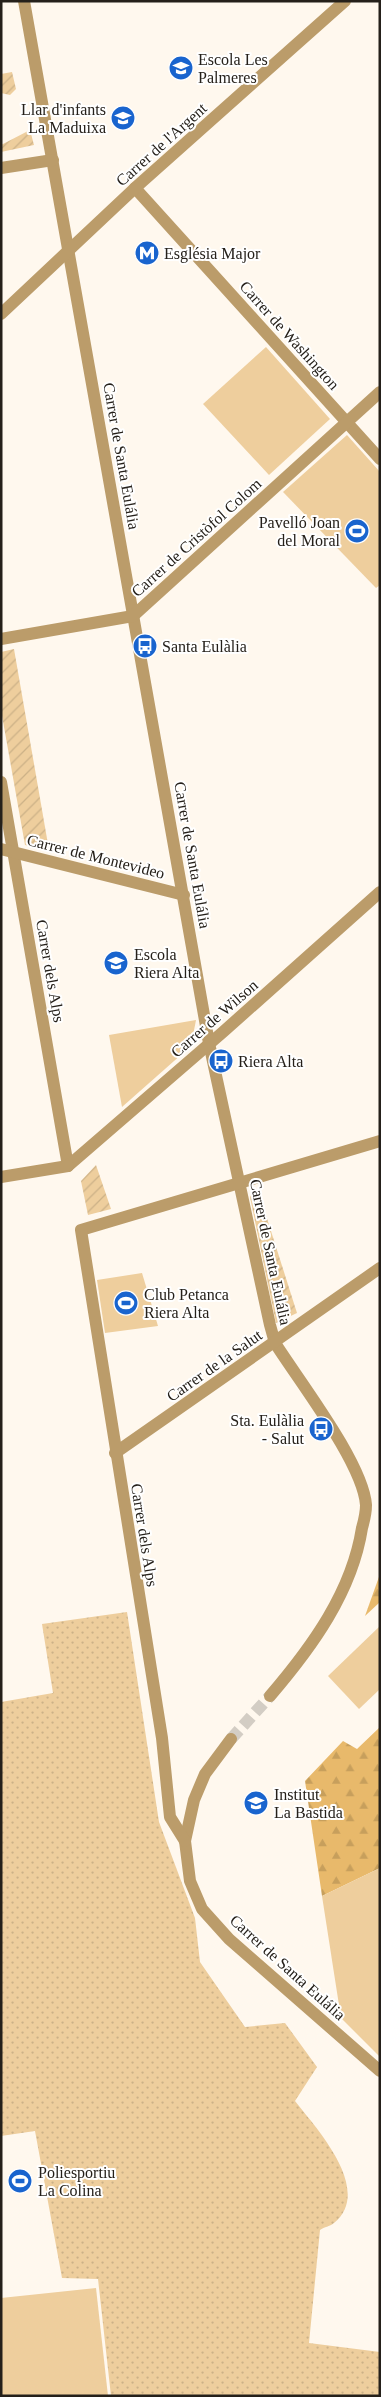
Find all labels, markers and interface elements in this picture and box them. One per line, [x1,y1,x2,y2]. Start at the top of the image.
place label: Escola Les Palmeres [198,51,268,86]
school or university icon: Escola Les Palmeres [168,55,194,81]
street label: Carrer de l'Argent [113,99,211,190]
place label: Llar d'infants La Maduixa [21,101,106,136]
school or university icon: Llar d'infants La Maduixa [110,105,136,131]
metro station icon: Església Major [134,240,160,266]
place label: Església Major [164,245,261,263]
street label: Carrer de Washington [236,278,343,394]
street label: Carrer de Santa Eulália [100,381,143,531]
street label: Carrer de Cristòfol Colom [128,474,265,600]
place label: Pavelló Joan del Moral [259,514,341,549]
sports icon: Pavelló Joan del Moral [344,518,370,544]
bus stop icon: Santa Eulàlia [132,633,158,659]
place label: Santa Eulàlia [162,638,247,655]
street label: Carrer de Santa Eulália [171,780,214,930]
street label: Carrer de Montevideo [25,831,166,882]
street label: Carrer dels Alps [32,918,68,1024]
place label: Escola Riera Alta [134,946,199,981]
school or university icon: Escola Riera Alta [103,950,129,976]
street label: Carrer de Wilson [168,976,261,1061]
bus stop icon: Riera Alta [208,1048,234,1074]
place label: Riera Alta [238,1053,303,1070]
street label: Carrer de Santa Eulália [247,1178,294,1327]
place label: Club Petanca Riera Alta [144,1286,229,1321]
sports icon: Club Petanca Riera Alta [113,1290,139,1316]
street label: Carrer de la Salut [163,1326,266,1405]
place label: Sta. Eulàlia - Salut [230,1412,305,1447]
bus stop icon: Sta. Eulàlia - Salut [308,1416,334,1442]
street label: Carrer dels Alps [127,1482,161,1588]
place label: Institut La Bastida [274,1786,343,1821]
school or university icon: Institut La Bastida [243,1790,269,1816]
street label: Carrer de Santa Eulália [227,1911,349,2023]
place label: Poliesportiu La Colina [38,2164,115,2199]
sports icon: Poliesportiu La Colina [7,2168,33,2194]

